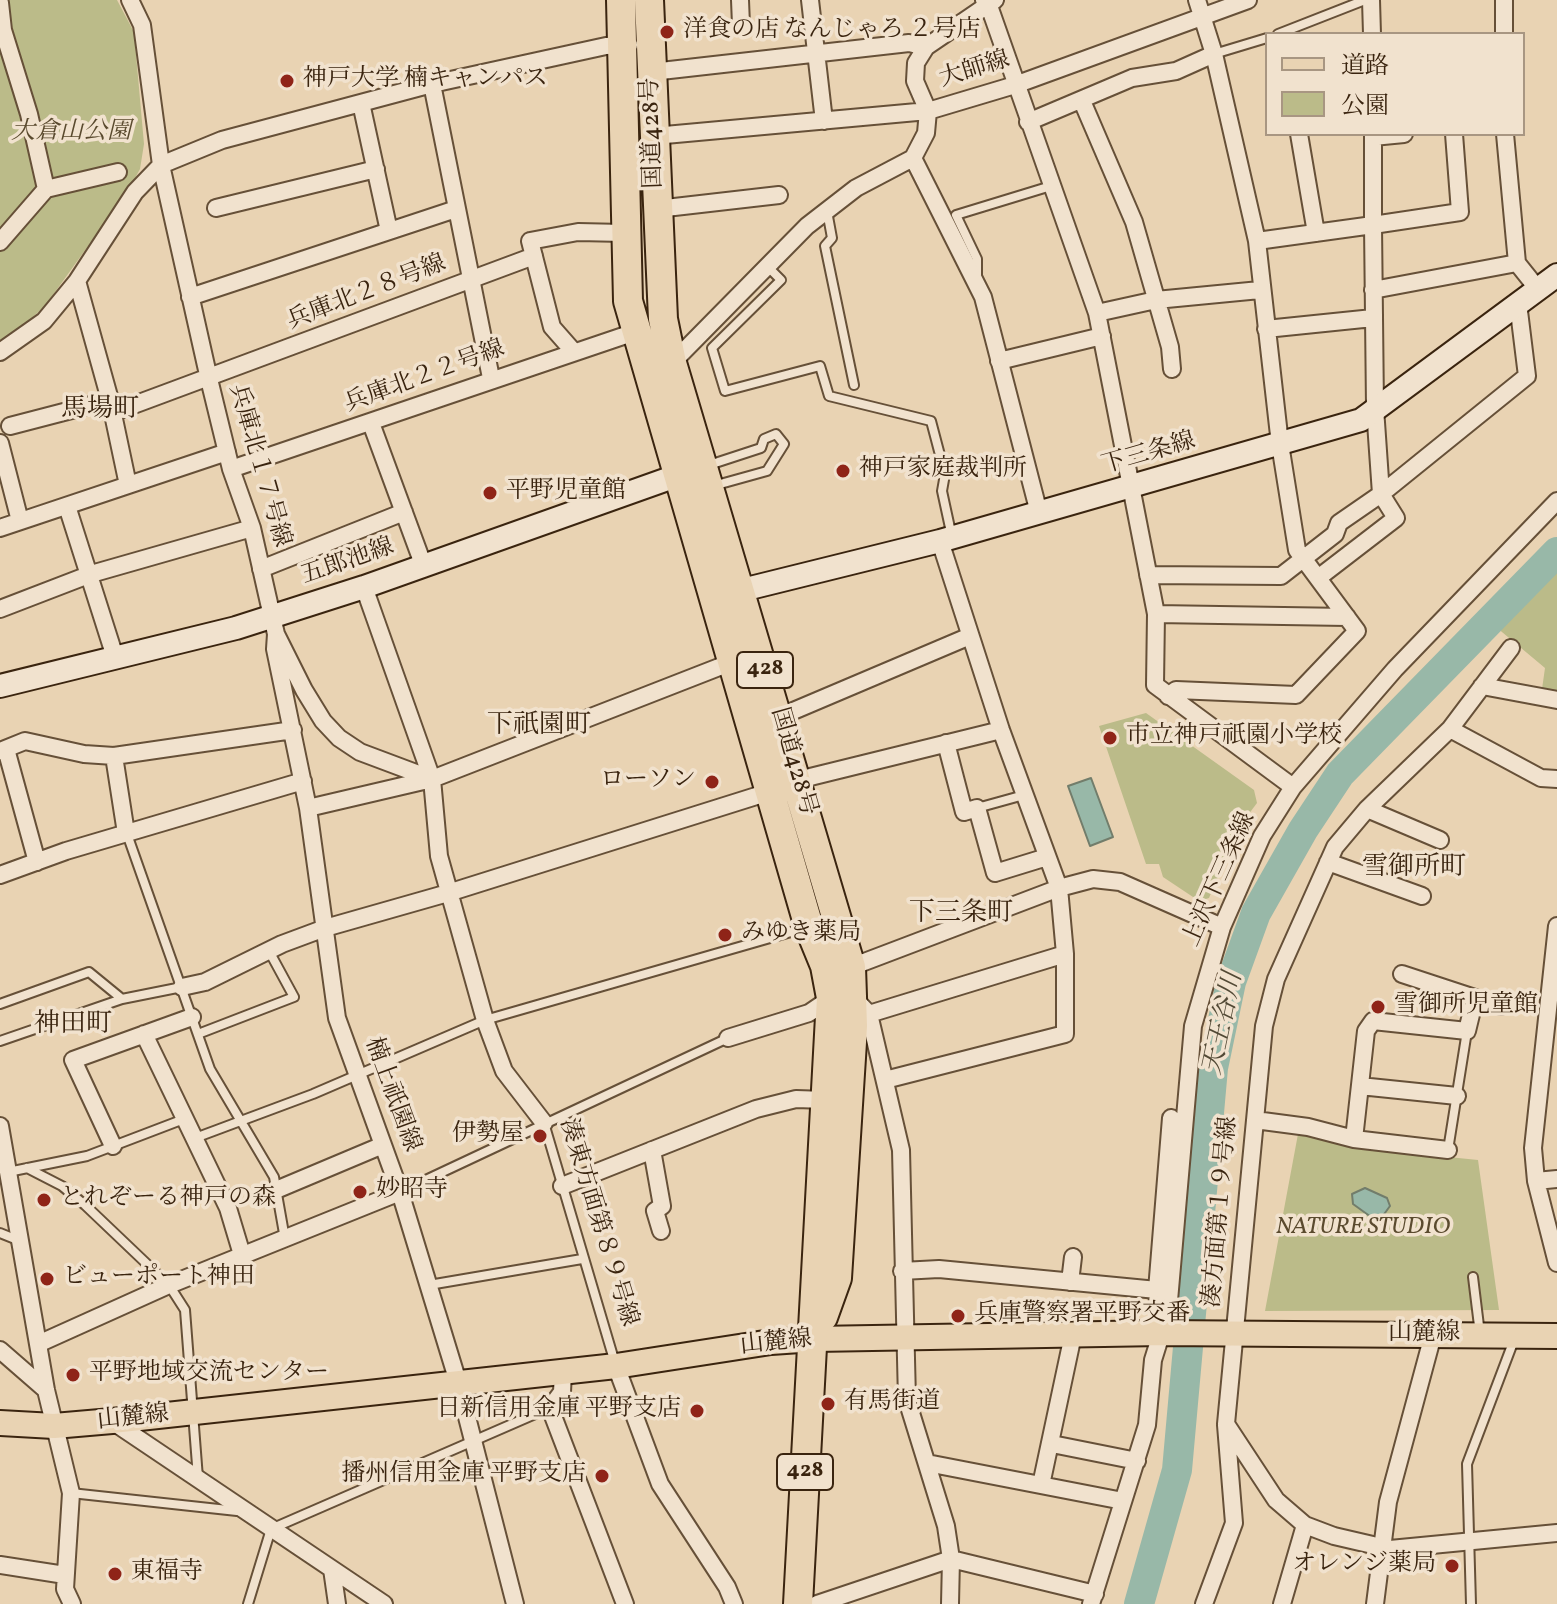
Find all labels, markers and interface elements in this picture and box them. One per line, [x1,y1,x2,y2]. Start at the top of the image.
place label: 洋食の店 なんじゃろ ２号店 [683,18,981,46]
marker: 洋食の店 なんじゃろ ２号店 [658,23,676,41]
legend [1265,32,1525,136]
street label: 大師線 [936,47,1014,95]
text: 道路 [1341,50,1389,84]
place label: 神戸大学 楠キャンパス [303,67,548,95]
marker: 神戸大学 楠キャンパス [278,72,296,90]
street label: 国道428号 [638,77,670,189]
text: 公園 [1341,90,1389,124]
park label: 大倉山公園 [11,120,131,148]
street label: 兵庫北２８号線 [283,250,451,338]
street label: 兵庫北２２号線 [341,336,509,420]
street label: 兵庫北１７号線 [221,381,295,551]
district label: 馬場町 [61,395,139,427]
street label: 下三条線 [1099,428,1199,482]
place label: 神戸家庭裁判所 [859,457,1027,485]
marker: 神戸家庭裁判所 [834,462,852,480]
place label: 平野児童館 [506,479,626,507]
marker: 平野児童館 [481,484,499,502]
street label: 五郎池線 [298,534,398,592]
road number: 428 [737,652,793,688]
street label: 国道428号 [763,704,821,820]
district label: 下祇園町 [487,711,591,743]
place label: 市立神戸祇園小学校 [1126,724,1342,752]
marker: 市立神戸祇園小学校 [1101,729,1119,747]
place label: ローソン [600,768,696,796]
marker: ローソン [703,773,721,791]
street label: 上沢下三条線 [1179,808,1263,952]
district label: 雪御所町 [1362,853,1466,885]
district label: 下三条町 [909,899,1013,931]
place label: みゆき薬局 [741,921,861,949]
marker: みゆき薬局 [716,926,734,944]
water label: 天王谷川 [1199,970,1251,1078]
place label: 雪御所児童館 [1394,993,1538,1021]
marker: 雪御所児童館 [1369,998,1387,1016]
district label: 神田町 [34,1010,112,1042]
street label: 楠上祇園線 [357,1034,425,1156]
street label: 湊方面第１９号線 [1199,1115,1245,1309]
street label: 湊東方面第８９号線 [552,1116,642,1330]
place label: 伊勢屋 [452,1122,524,1150]
marker: 伊勢屋 [531,1127,549,1145]
place label: 妙昭寺 [376,1178,448,1206]
marker: 妙昭寺 [351,1183,369,1201]
place label: とれぞーる神戸の森 [60,1186,276,1214]
marker: とれぞーる神戸の森 [35,1191,53,1209]
park label: NATURE STUDIO [1276,1215,1450,1243]
place label: ビューポート神田 [63,1265,255,1293]
marker: ビューポート神田 [38,1270,56,1288]
place label: 兵庫警察署平野交番 [974,1302,1190,1330]
marker: 兵庫警察署平野交番 [949,1307,967,1325]
street label: 山麓線 [1388,1321,1460,1349]
street label: 山麓線 [739,1326,813,1362]
place label: 平野地域交流センター [89,1361,329,1389]
marker: 平野地域交流センター [64,1366,82,1384]
place label: 有馬街道 [844,1390,940,1418]
marker: 有馬街道 [819,1395,837,1413]
place label: 日新信用金庫 平野支店 [436,1397,681,1425]
street label: 山麓線 [96,1401,170,1437]
marker: 日新信用金庫 平野支店 [688,1402,706,1420]
road number: 428 [777,1454,833,1490]
place label: 播州信用金庫 平野支店 [341,1462,586,1490]
marker: 播州信用金庫 平野支店 [593,1467,611,1485]
place label: オレンジ薬局 [1292,1552,1436,1580]
marker: オレンジ薬局 [1443,1557,1461,1575]
place label: 東福寺 [131,1560,203,1588]
marker: 東福寺 [106,1565,124,1583]

